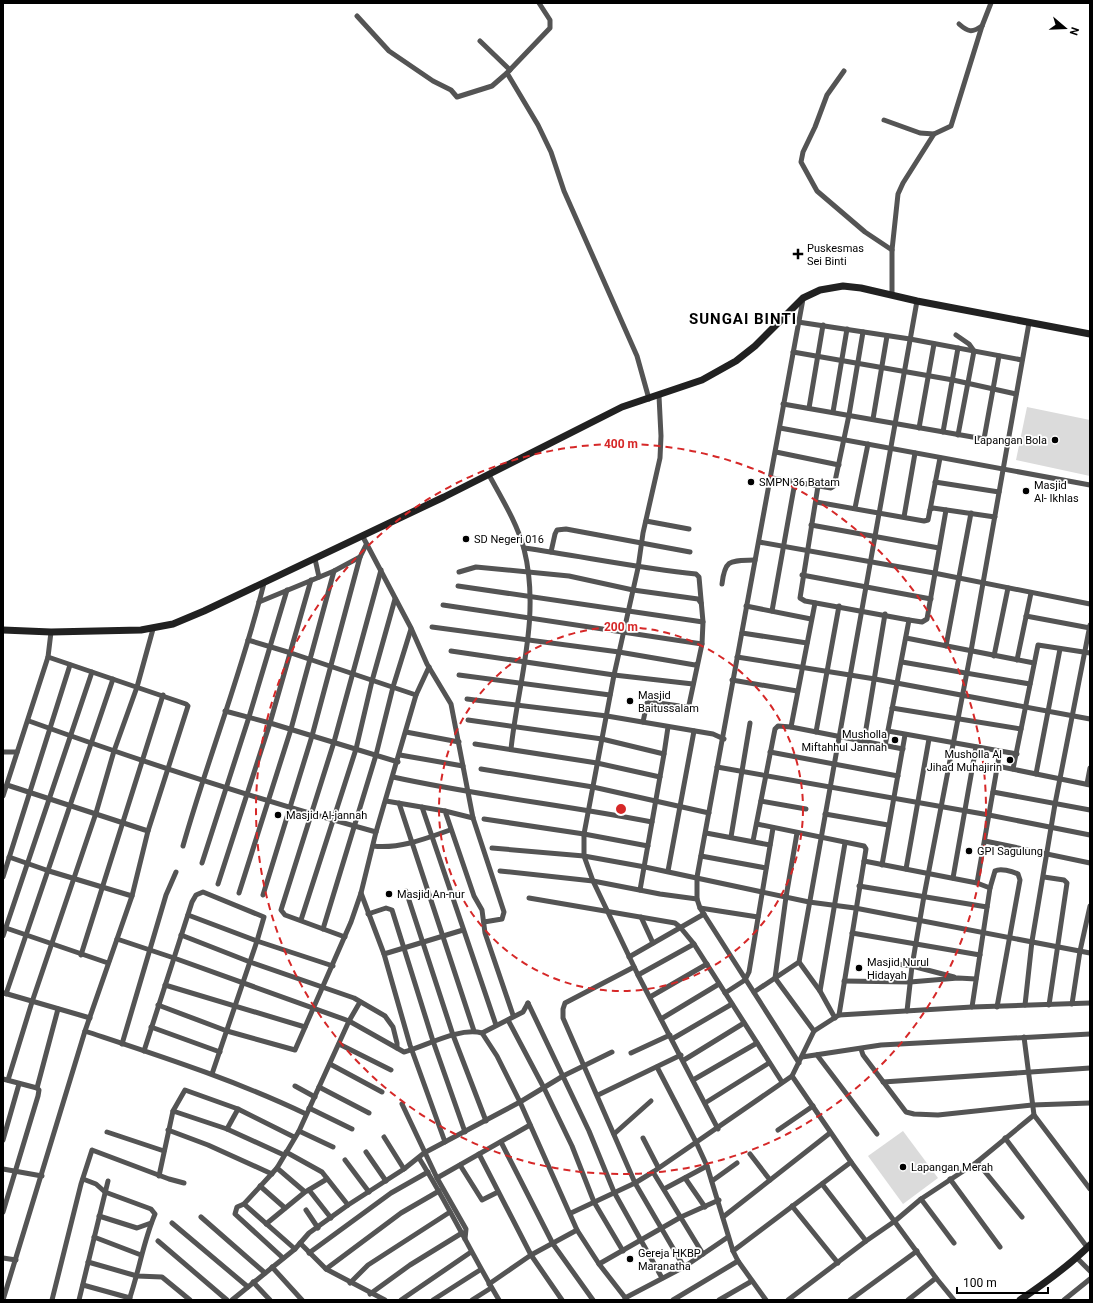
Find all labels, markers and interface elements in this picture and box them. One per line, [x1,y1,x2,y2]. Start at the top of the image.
north arrow [1045,8,1085,48]
text: N [1066,25,1081,37]
place label: Puskesmas Sei Binti [807,242,864,268]
marker: Puskesmas Sei Binti [792,248,804,260]
district label: SUNGAI BINTI [689,310,797,328]
place label: Lapangan Bola [974,434,1047,447]
marker: Lapangan Bola [1050,435,1060,445]
text: 400 m [604,437,638,451]
place label: SMPN 36 Batam [759,476,840,489]
marker: SMPN 36 Batam [746,477,756,487]
place label: Masjid Al- Ikhlas [1034,479,1079,505]
marker: Masjid Al- Ikhlas [1021,486,1031,496]
place label: SD Negeri 016 [474,533,544,546]
marker: SD Negeri 016 [461,534,471,544]
text: 200 m [604,620,638,634]
place label: Masjid Baitussalam [638,689,699,715]
marker: Masjid Baitussalam [625,696,635,706]
place label: Musholla Miftahhul Jannah [801,728,887,754]
marker: Musholla Miftahhul Jannah [890,735,900,745]
place label: Musholla Al Jihad Muhajirin [927,748,1002,774]
marker: Musholla Al Jihad Muhajirin [1005,755,1015,765]
centre of rings [614,802,628,816]
place label: Masjid Al-jannah [286,809,367,822]
marker: Masjid Al-jannah [273,810,283,820]
place label: GPI Sagulung [977,845,1043,858]
marker: GPI Sagulung [964,846,974,856]
place label: Masjid An-nur [397,888,465,901]
marker: Masjid An-nur [384,889,394,899]
place label: Masjid Nurul Hidayah [867,956,929,982]
marker: Masjid Nurul Hidayah [854,963,864,973]
place label: Lapangan Merah [911,1161,993,1174]
marker: Lapangan Merah [898,1162,908,1172]
place label: Gereja HKBP Maranatha [638,1247,701,1273]
marker: Gereja HKBP Maranatha [625,1254,635,1264]
scale bar [957,1269,1048,1295]
text: 100 m [963,1276,997,1290]

